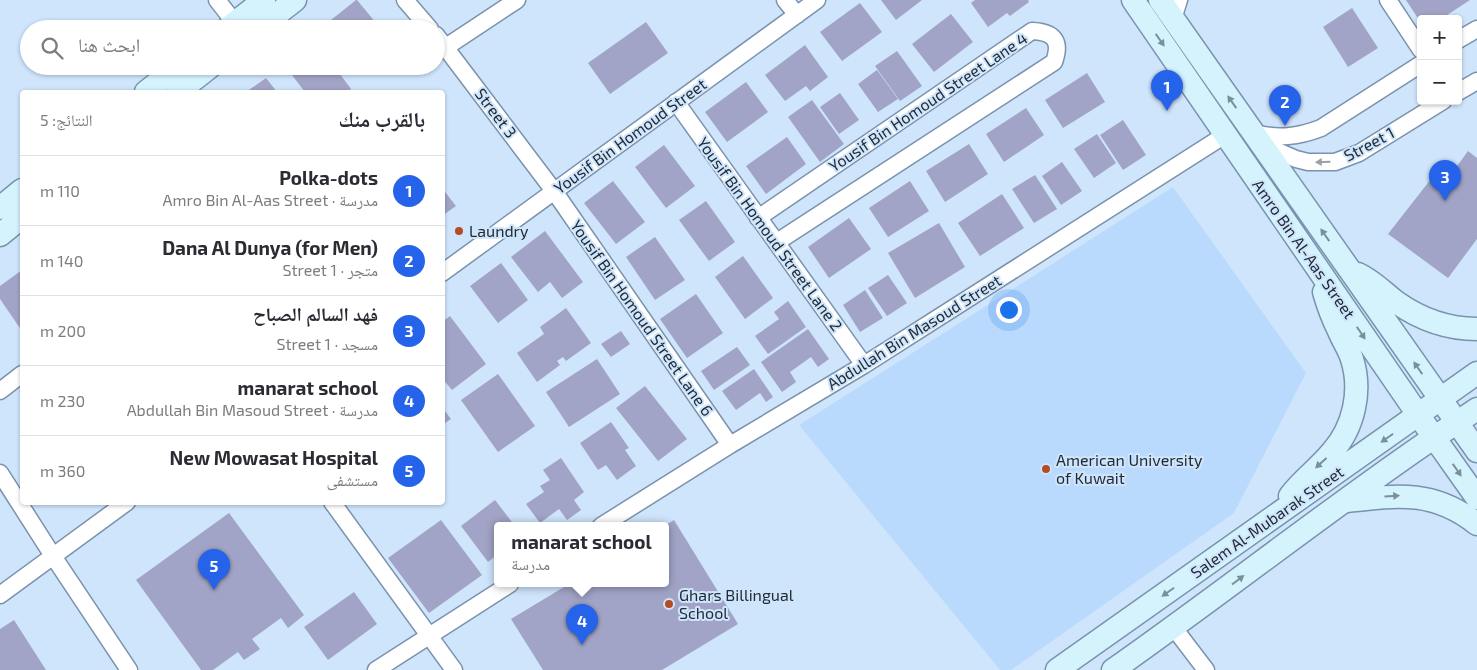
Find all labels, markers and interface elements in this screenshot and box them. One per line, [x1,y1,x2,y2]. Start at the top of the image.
map controls [1417,15,1462,105]
button: + [1417,15,1462,60]
search box [20,20,445,75]
street label: Yousif Bin Homoud Street Lane 4 [825,28,1031,175]
text: ابحث هنا [78,33,140,56]
one-way arrow [1155,33,1165,47]
icon: search [38,34,66,62]
button: − [1417,60,1462,105]
pin: 1 [1151,70,1183,111]
street label: Yousif Bin Homoud Street [550,74,710,197]
street label: Street 3 [472,84,521,141]
pin: 2 [1269,85,1301,126]
one-way arrow [1227,95,1237,109]
text: بالقرب منك [339,106,425,131]
text: النتائج: 5 [40,110,93,129]
street label: Street 1 [1340,122,1397,165]
street label: Yousif Bin Homoud Street Lane 2 [694,133,847,334]
one-way arrow [1315,158,1331,166]
pin: 3 [1429,160,1461,201]
text: Polka-dots [279,166,378,189]
street label: Amro Bin Al-Aas Street [1249,175,1360,322]
text: 110 m [40,181,80,200]
text: 1 [406,181,412,200]
text: مدرسة · Amro Bin Al-Aas Street [163,190,378,209]
street label: Yousif Bin Homoud Street Lane 6 [567,216,718,419]
place label: Laundry [469,221,529,240]
marker: Laundry [453,225,465,237]
one-way arrow [1320,228,1330,242]
text: Dana Al Dunya (for Men) [162,236,378,259]
text: 140 m [40,251,83,270]
text: 2 [404,251,414,270]
text: متجر · Street 1 [283,260,378,279]
street label: Abdullah Bin Masoud Street [823,270,1004,393]
your location [996,297,1022,323]
text: فهد السالم الصباح [253,302,378,325]
text: 200 m [40,321,86,340]
text: 3 [404,321,414,340]
one-way arrow [1357,326,1366,339]
text: مسجد · Street 1 [277,334,378,353]
one-way arrow [1413,361,1423,375]
text: manarat school [238,376,378,399]
text: 230 m [40,391,85,410]
text: 4 [404,391,414,410]
text: مدرسة · Abdullah Bin Masoud Street [127,400,378,419]
one-way arrow [1380,433,1393,443]
text: New Mowasat Hospital [170,446,378,469]
place label: American University of Kuwait [1056,450,1203,487]
one-way arrow [1315,457,1327,469]
text: 360 m [40,461,85,480]
text: 5 [405,461,413,480]
street label: Salem Al-Mubarak Street [1187,462,1347,582]
marker: American University of Kuwait [1040,463,1052,475]
one-way arrow [1452,463,1462,477]
text: مستشفى [327,470,378,489]
one-way arrow [1384,492,1400,500]
popup [494,522,669,587]
text: manarat school [511,530,652,553]
pin: 5 [198,549,230,590]
text: مدرسة [511,554,550,573]
one-way arrow [1231,575,1245,585]
place label: Ghars Billingual School [679,585,794,622]
one-way arrow [1161,587,1175,597]
marker: Ghars Billingual School [663,598,675,610]
pin: 4 [566,604,598,645]

